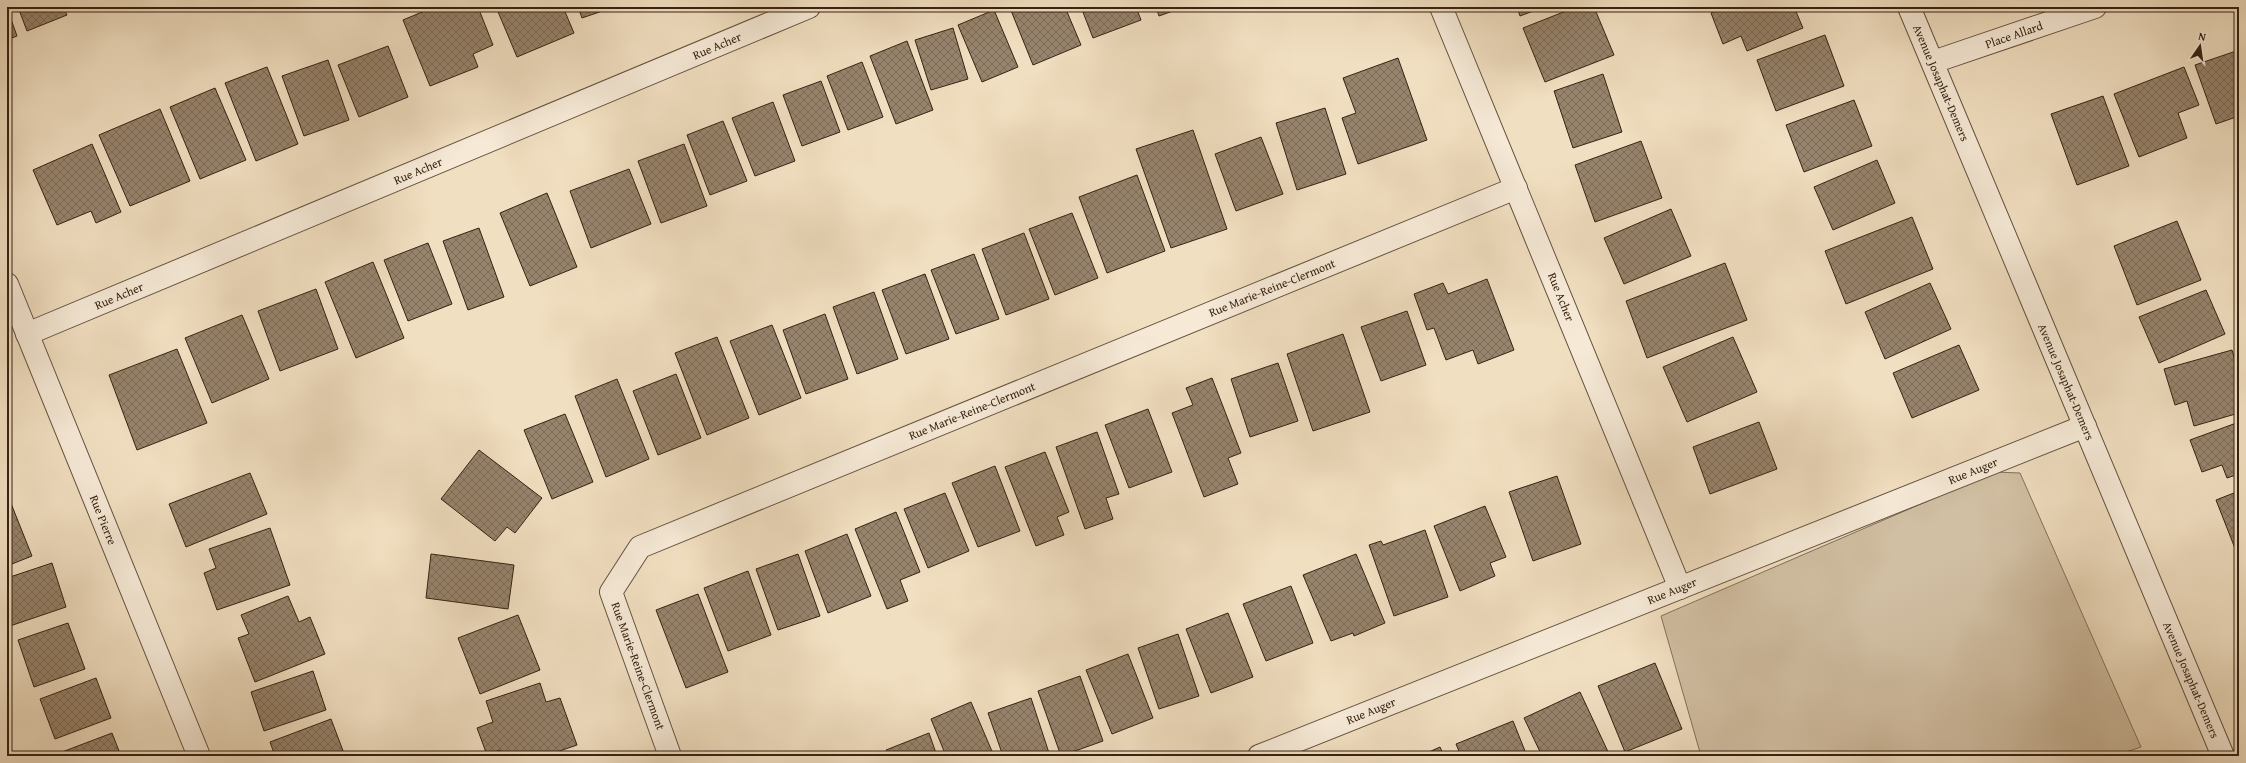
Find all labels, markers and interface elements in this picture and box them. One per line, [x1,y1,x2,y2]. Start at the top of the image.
street label: Place Allard [1983,17,2046,52]
street label: Avenue Josaphat-Demers [1909,22,1974,144]
north arrow [2180,26,2220,66]
street label: Rue Acher [690,28,744,63]
text: N [2197,28,2208,45]
street label: Rue Acher [391,153,445,188]
street label: Rue Marie-Reine-Clermont [1206,254,1338,321]
street label: Rue Acher [1544,270,1579,324]
street label: Rue Acher [92,278,146,313]
street label: Avenue Josaphat-Demers [2034,321,2099,443]
street label: Rue Marie-Reine-Clermont [906,377,1038,444]
street label: Rue Auger [1946,453,2000,488]
street label: Rue Pierre [86,492,121,548]
street label: Rue Auger [1645,573,1699,608]
street label: Rue Marie-Reine-Clermont [607,599,670,733]
street label: Avenue Josaphat-Demers [2159,619,2224,741]
street label: Rue Auger [1344,693,1398,728]

